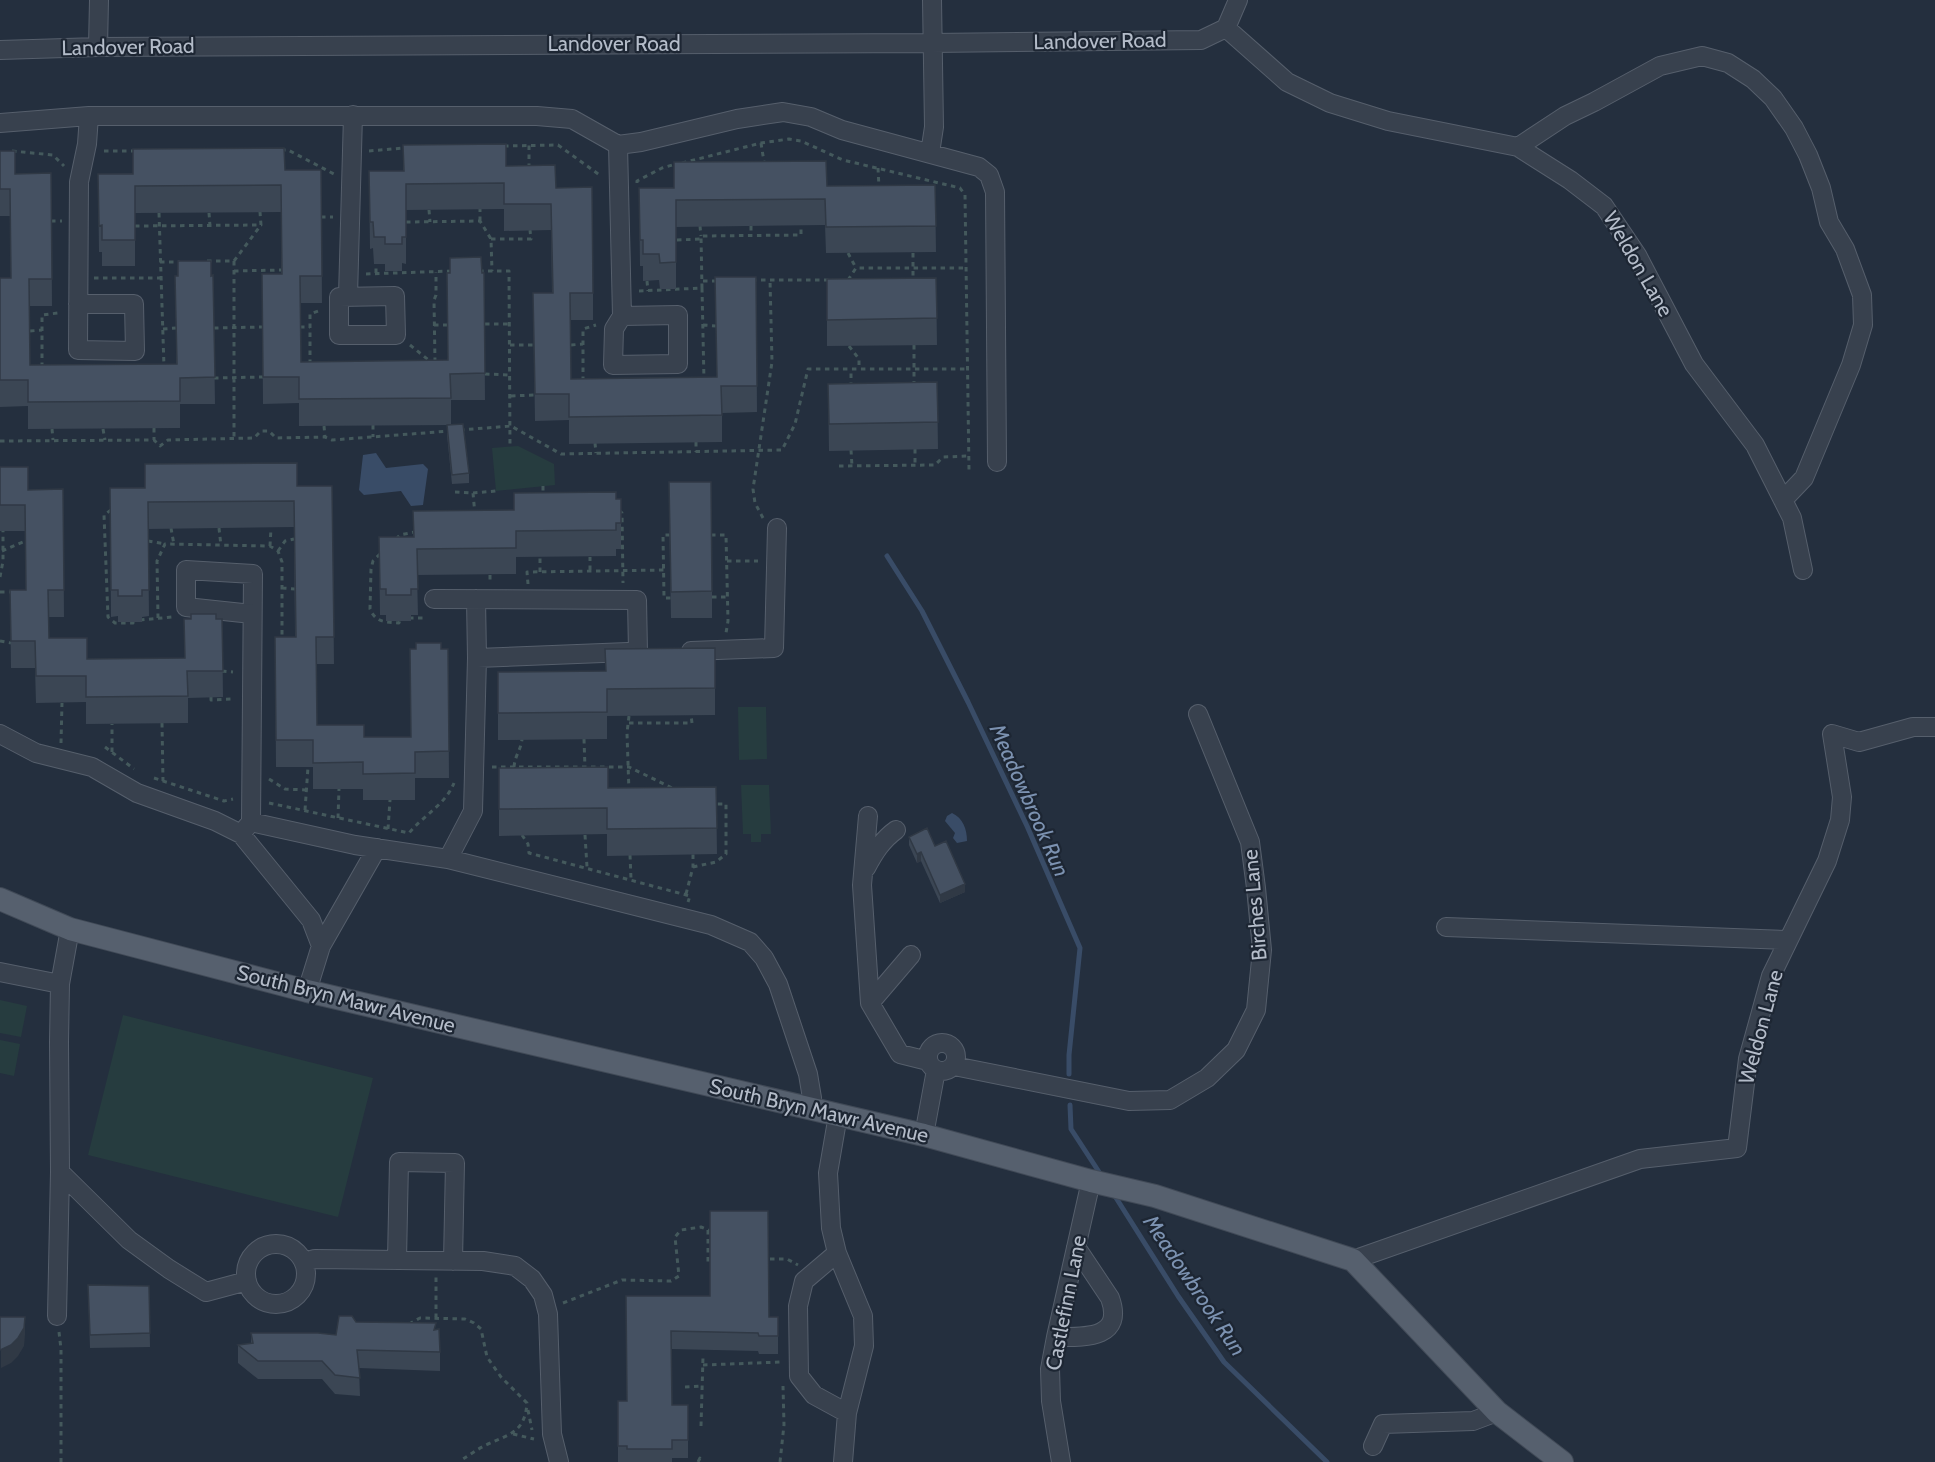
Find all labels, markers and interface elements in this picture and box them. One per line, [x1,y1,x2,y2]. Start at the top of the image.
street label: Landover Road [1033,27,1167,54]
street label: Landover Road [547,31,681,56]
street label: Landover Road [61,33,195,60]
street label: Weldon Lane [1598,207,1679,321]
water label: Meadowbrook Run [983,719,1075,881]
street label: Birches Lane [1237,848,1272,962]
street label: South Bryn Mawr Avenue [234,959,458,1038]
street label: Weldon Lane [1733,967,1788,1087]
street label: South Bryn Mawr Avenue [707,1073,931,1148]
water label: Meadowbrook Run [1137,1209,1252,1361]
street label: Castlefinn Lane [1040,1233,1091,1373]

